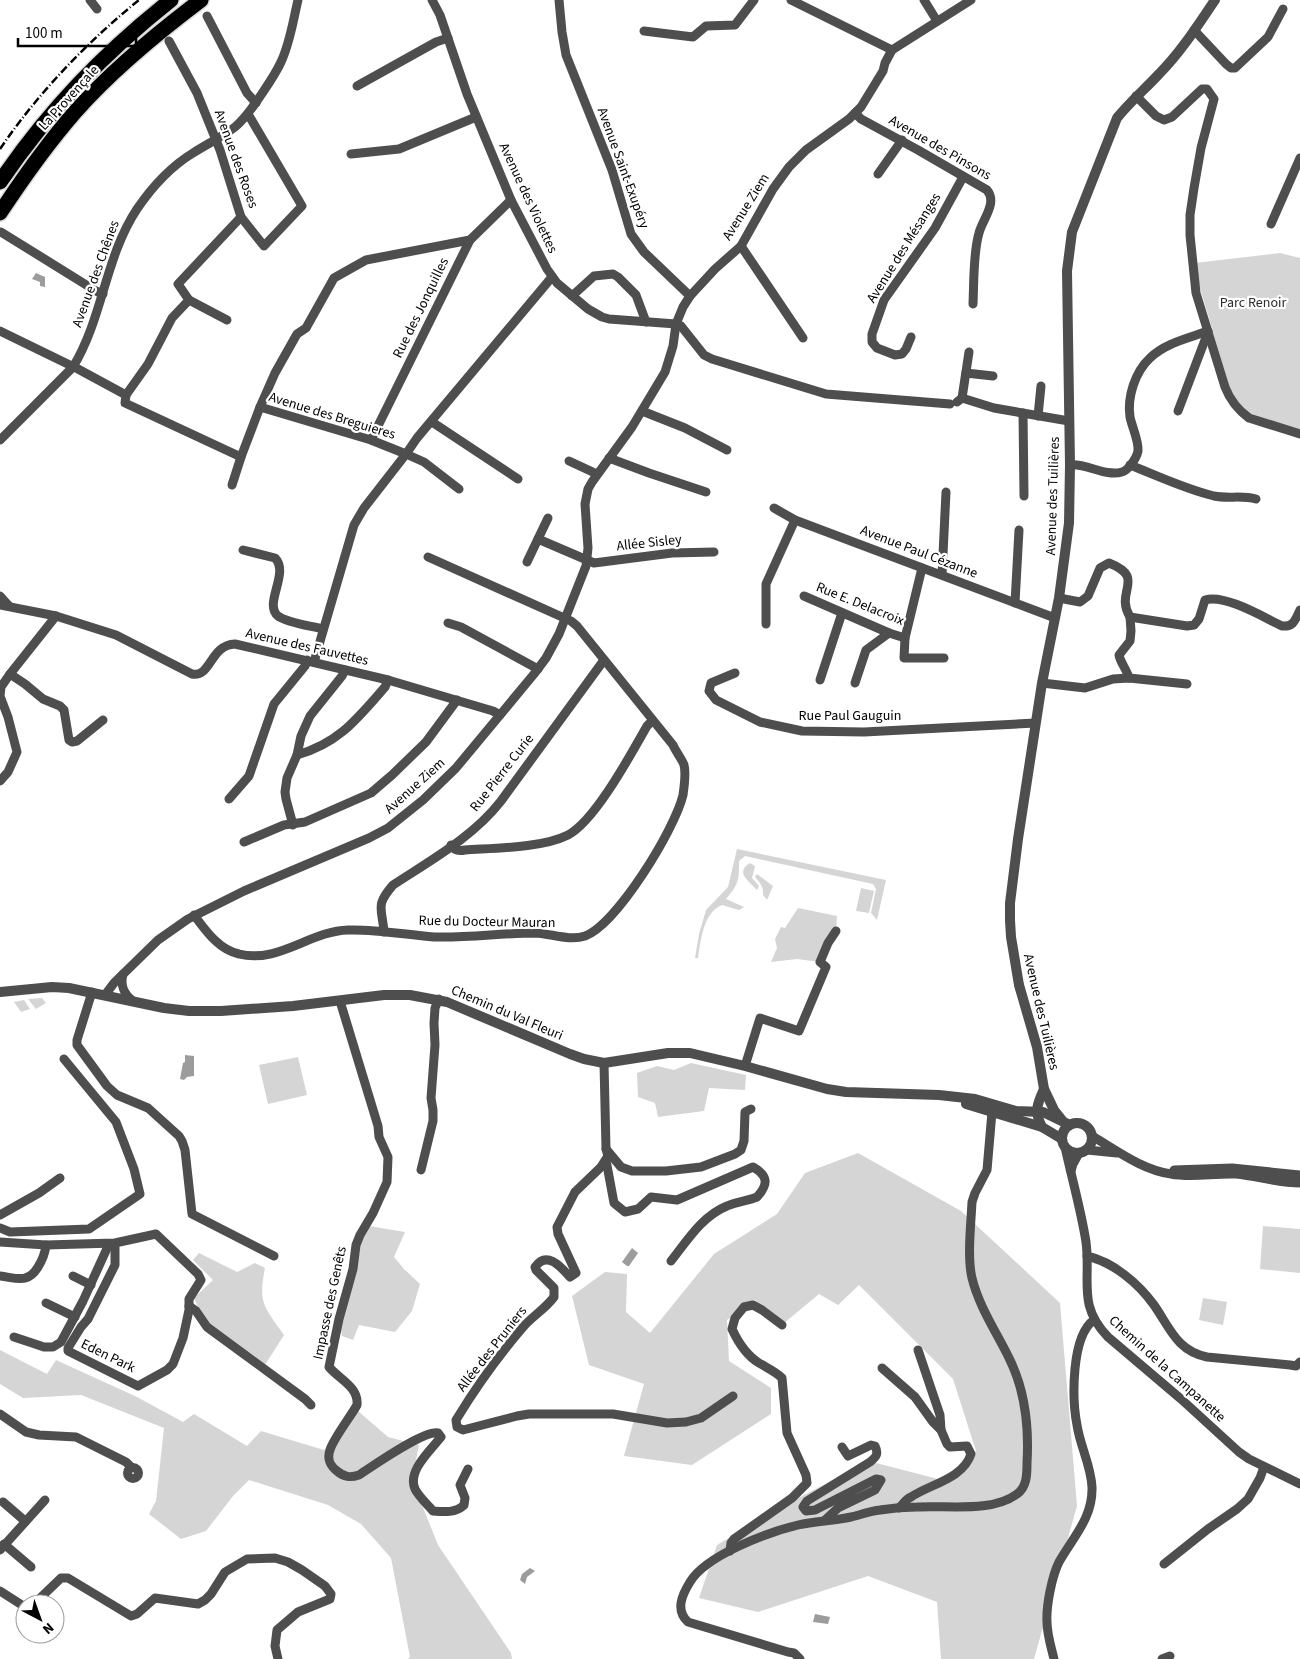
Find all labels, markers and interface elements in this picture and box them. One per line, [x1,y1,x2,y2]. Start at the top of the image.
scale bar [18,15,135,47]
text: 100 m [25,23,63,44]
street label: La Provençale [34,61,104,135]
street label: Avenue Saint-Exupéry [592,105,654,232]
street label: Avenue des Roses [209,107,263,211]
street label: Avenue des Pinsons [885,111,995,186]
street label: Avenue des Violettes [494,140,562,257]
street label: Avenue Ziem [718,170,774,244]
street label: Avenue des Mésanges [862,189,946,307]
street label: Avenue des Chênes [67,218,125,330]
street label: Rue des Jonquilles [388,254,454,362]
park label: Parc Renoir [1220,293,1286,313]
street label: Avenue des Breguieres [266,387,398,445]
street label: Avenue des Tuilières [1041,436,1065,556]
street label: Avenue Paul Cézanne [857,520,981,584]
street label: Allée Sisley [615,530,683,556]
street label: Rue E. Delacroix [813,577,908,631]
street label: Avenue des Fauvettes [244,623,371,671]
street label: Rue Paul Gauguin [799,706,901,726]
street label: Rue Pierre Curie [465,730,539,816]
street label: Avenue Ziem [380,753,450,819]
street label: Rue du Docteur Mauran [418,911,556,933]
street label: Avenue des Tuilières [1018,952,1064,1072]
street label: Chemin du Val Fleuri [448,980,566,1046]
street label: Impasse des Genêts [308,1244,352,1361]
street label: Allée des Pruniers [452,1302,532,1396]
street label: Chemin de la Campanette [1104,1311,1230,1427]
street label: Eden Park [77,1334,139,1378]
north arrow [15,1594,65,1644]
text: N [38,1617,58,1639]

